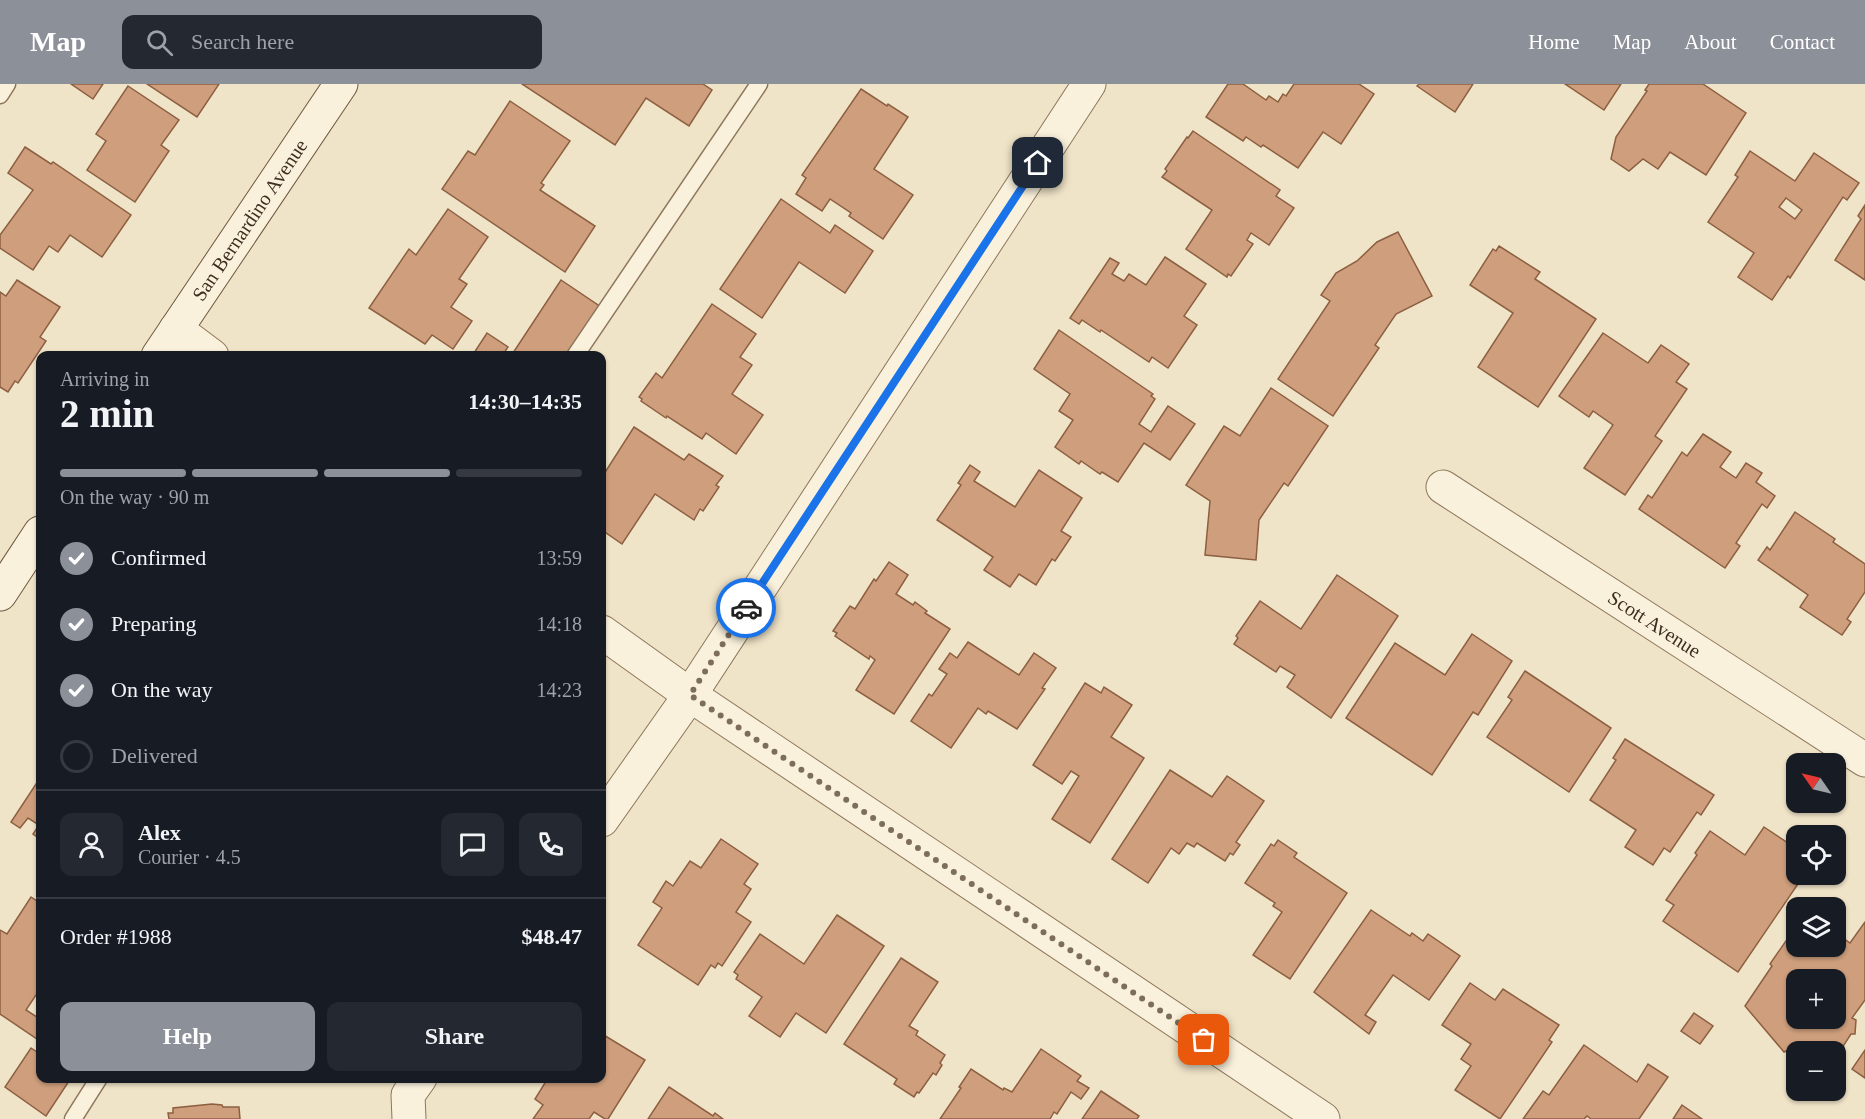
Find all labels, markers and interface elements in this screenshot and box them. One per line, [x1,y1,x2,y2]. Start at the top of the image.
search box [122,15,542,69]
text: Map [30,26,86,57]
icon: search [143,26,176,59]
text: Search here [191,29,294,54]
text: Home [1528,30,1580,54]
text: Map [1613,30,1651,54]
text: About [1684,30,1737,54]
text: Contact [1770,30,1835,54]
street label: San Bernardino Avenue [187,135,312,305]
pin [1012,137,1063,188]
icon: home [1021,146,1054,179]
text: Arriving in [60,368,149,390]
text: 14:30–14:35 [468,389,582,414]
text: 2 min [60,392,154,435]
text: On the way · 90 m [60,486,209,508]
icon: check [60,542,93,575]
text: Confirmed [111,545,206,570]
text: 13:59 [536,547,582,569]
courier [716,578,776,638]
street label: Scott Avenue [1604,586,1705,662]
icon: car [730,592,763,625]
icon: check [60,608,93,641]
text: Preparing [111,611,197,636]
text: 14:18 [536,613,582,635]
icon: check [60,674,93,707]
text: On the way [111,677,212,702]
text: 14:23 [536,679,582,701]
text: Delivered [111,743,198,768]
north arrow [1786,753,1846,813]
map controls [1786,753,1846,1101]
button: person [60,813,123,876]
button: chat [441,813,504,876]
button: phone [519,813,582,876]
text: Alex [138,820,181,845]
button: locate [1786,825,1846,885]
text: Courier · 4.5 [138,846,241,868]
button: layers [1786,897,1846,957]
text: Order #1988 [60,924,172,949]
text: $48.47 [522,924,582,949]
button: + [1786,969,1846,1029]
button: Help [60,1002,315,1071]
button: Share [327,1002,582,1071]
pin [1178,1014,1229,1065]
icon: bag [1187,1023,1220,1056]
button: − [1786,1041,1846,1101]

